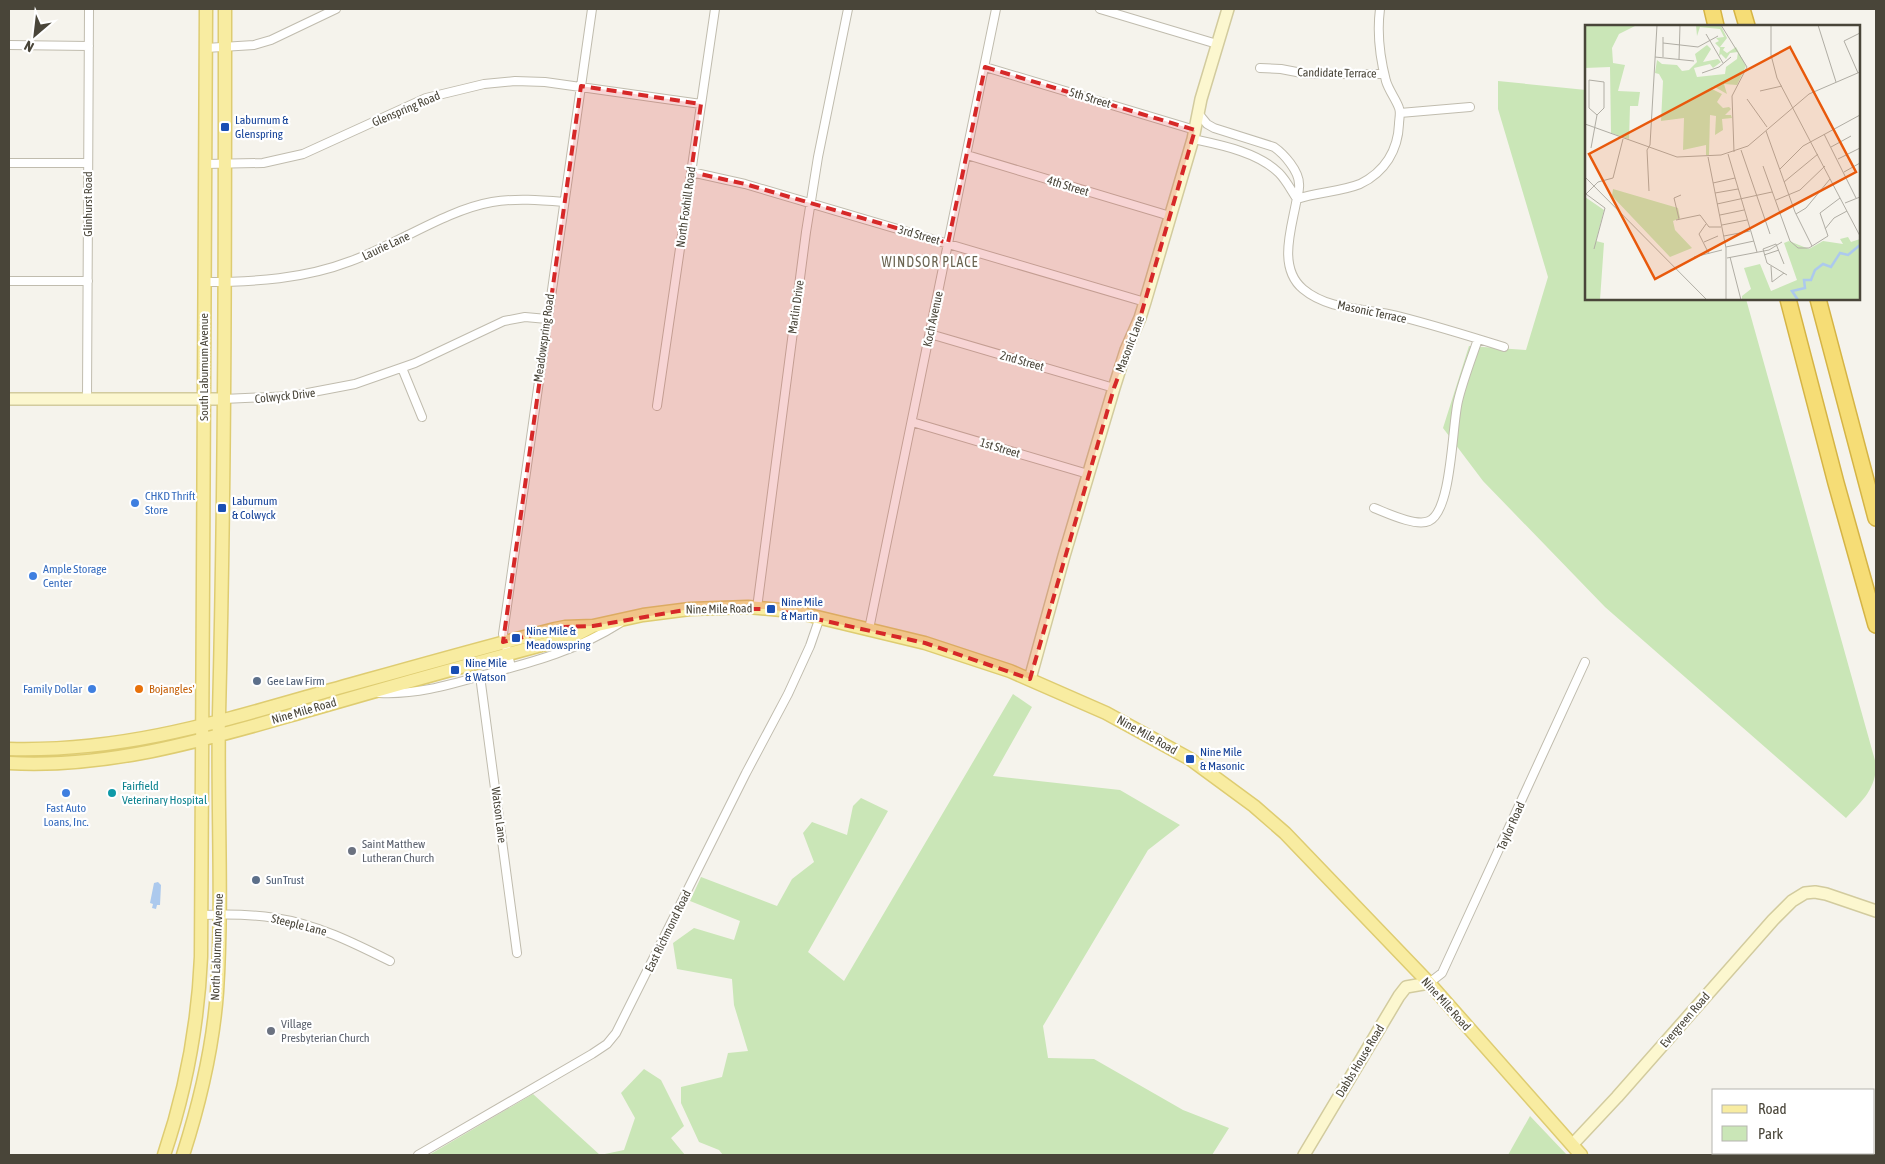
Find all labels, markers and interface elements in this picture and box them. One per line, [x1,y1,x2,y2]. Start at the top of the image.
north arrow [10,10,60,60]
inset map [1585,25,1860,300]
text: N [21,37,36,55]
street label: Candidate Terrace [1297,65,1377,81]
street label: 5th Street [1067,85,1113,111]
street label: Glenspring Road [370,88,442,130]
place label: Laburnum & Glenspring [235,113,289,141]
marker: Laburnum & Glenspring [219,121,231,133]
street label: North Foxhill Road [673,166,699,248]
street label: Glinhurst Road [81,171,95,237]
street label: 4th Street [1045,173,1091,199]
street label: 3rd Street [896,222,942,248]
street label: Laurie Lane [360,229,412,263]
district label: WINDSOR PLACE [881,254,979,270]
street label: Marlin Drive [785,279,807,335]
street label: Koch Avenue [920,290,946,348]
street label: Meadowspring Road [531,293,557,383]
street label: Masonic Terrace [1336,298,1408,326]
street label: South Laburnum Avenue [197,313,211,421]
street label: Masonic Lane [1113,314,1147,374]
street label: 2nd Street [998,348,1046,374]
street label: Colwyck Drive [254,386,316,406]
street label: 1st Street [978,435,1022,461]
place label: CHKD Thrift Store [145,489,196,517]
place label: Laburnum & Colwyck [232,494,278,522]
marker: CHKD Thrift Store [129,497,141,509]
marker: Laburnum & Colwyck [216,502,228,514]
place label: Ample Storage Center [43,562,107,590]
marker: Ample Storage Center [27,570,39,582]
place label: Nine Mile & Martin [781,595,823,623]
street label: Nine Mile Road [686,601,752,617]
marker: Nine Mile & Martin [765,603,777,615]
place label: Nine Mile & Meadowspring [526,624,591,652]
marker: Nine Mile & Meadowspring [510,632,522,644]
place label: Nine Mile & Watson [465,656,507,684]
marker: Nine Mile & Watson [449,664,461,676]
place label: Gee Law Firm [267,674,325,688]
marker: Gee Law Firm [251,675,263,687]
place label: Family Dollar [23,682,82,696]
place label: Bojangles' [149,682,194,696]
marker: Family Dollar [86,683,98,695]
marker: Bojangles' [133,683,145,695]
street label: Nine Mile Road [270,695,338,727]
street label: Nine Mile Road [1114,713,1180,757]
place label: Nine Mile & Masonic [1200,745,1245,773]
marker: Nine Mile & Masonic [1184,753,1196,765]
place label: Fairfield Veterinary Hospital [122,779,208,807]
street label: Watson Lane [489,786,509,844]
marker: Fast Auto Loans, Inc. [60,787,72,799]
marker: Fairfield Veterinary Hospital [106,787,118,799]
street label: Taylor Road [1494,800,1528,852]
place label: Fast Auto Loans, Inc. [43,801,89,829]
place label: Saint Matthew Lutheran Church [362,837,434,865]
marker: Saint Matthew Lutheran Church [346,845,358,857]
place label: SunTrust [266,873,305,887]
marker: SunTrust [250,874,262,886]
street label: East Richmond Road [642,888,694,974]
street label: North Laburnum Avenue [208,893,226,1001]
street label: Steeple Lane [270,911,328,939]
street label: Nine Mile Road [1419,975,1473,1033]
street label: Evergreen Road [1657,990,1713,1050]
place label: Village Presbyterian Church [281,1017,370,1045]
street label: Dabbs House Road [1333,1022,1387,1100]
marker: Village Presbyterian Church [265,1025,277,1037]
legend [1712,1089,1875,1154]
text: Road [1758,1100,1787,1117]
text: Park [1758,1125,1783,1142]

